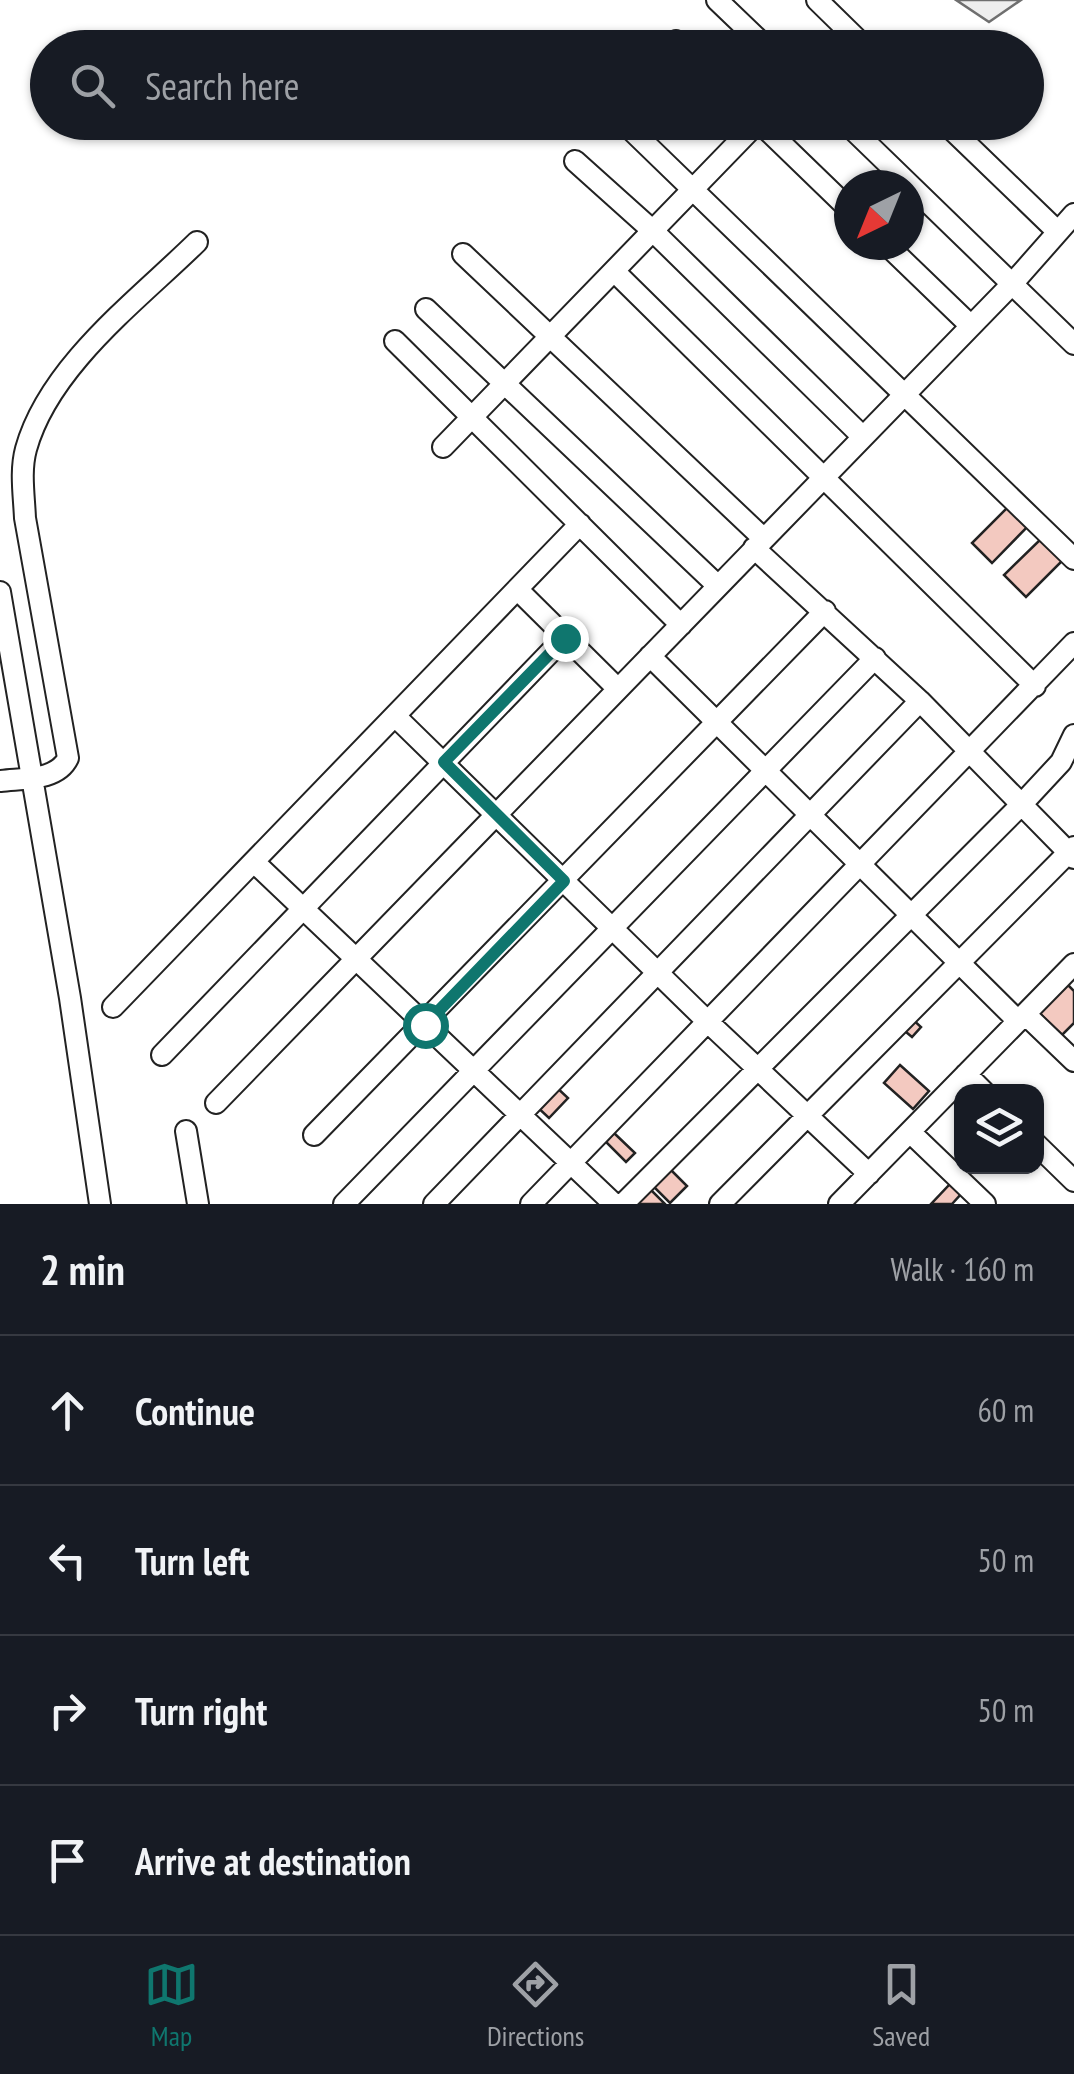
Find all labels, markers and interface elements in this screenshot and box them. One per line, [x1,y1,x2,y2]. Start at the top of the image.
search box [30,30,1044,140]
icon: search [65,58,120,113]
text: Search here [145,61,299,110]
north arrow [834,170,924,260]
route end [543,616,589,662]
route start [403,1003,449,1049]
map controls [954,1084,1044,1174]
button: layers [954,1084,1044,1174]
text: 2 min [40,1242,125,1297]
text: Walk · 160 m [890,1248,1034,1290]
icon: ahead [40,1383,95,1438]
text: Continue [135,1386,255,1435]
text: 60 m [978,1389,1034,1431]
icon: left [40,1533,95,1588]
text: Turn left [135,1536,249,1585]
text: 50 m [978,1539,1034,1581]
icon: right [40,1683,95,1738]
text: Turn right [135,1686,267,1735]
text: 50 m [978,1689,1034,1731]
icon: arrive [40,1833,95,1888]
text: Arrive at destination [135,1836,411,1885]
tab: Map [144,1957,199,2054]
tab: Directions [487,1957,584,2054]
tab: Saved [872,1957,930,2054]

